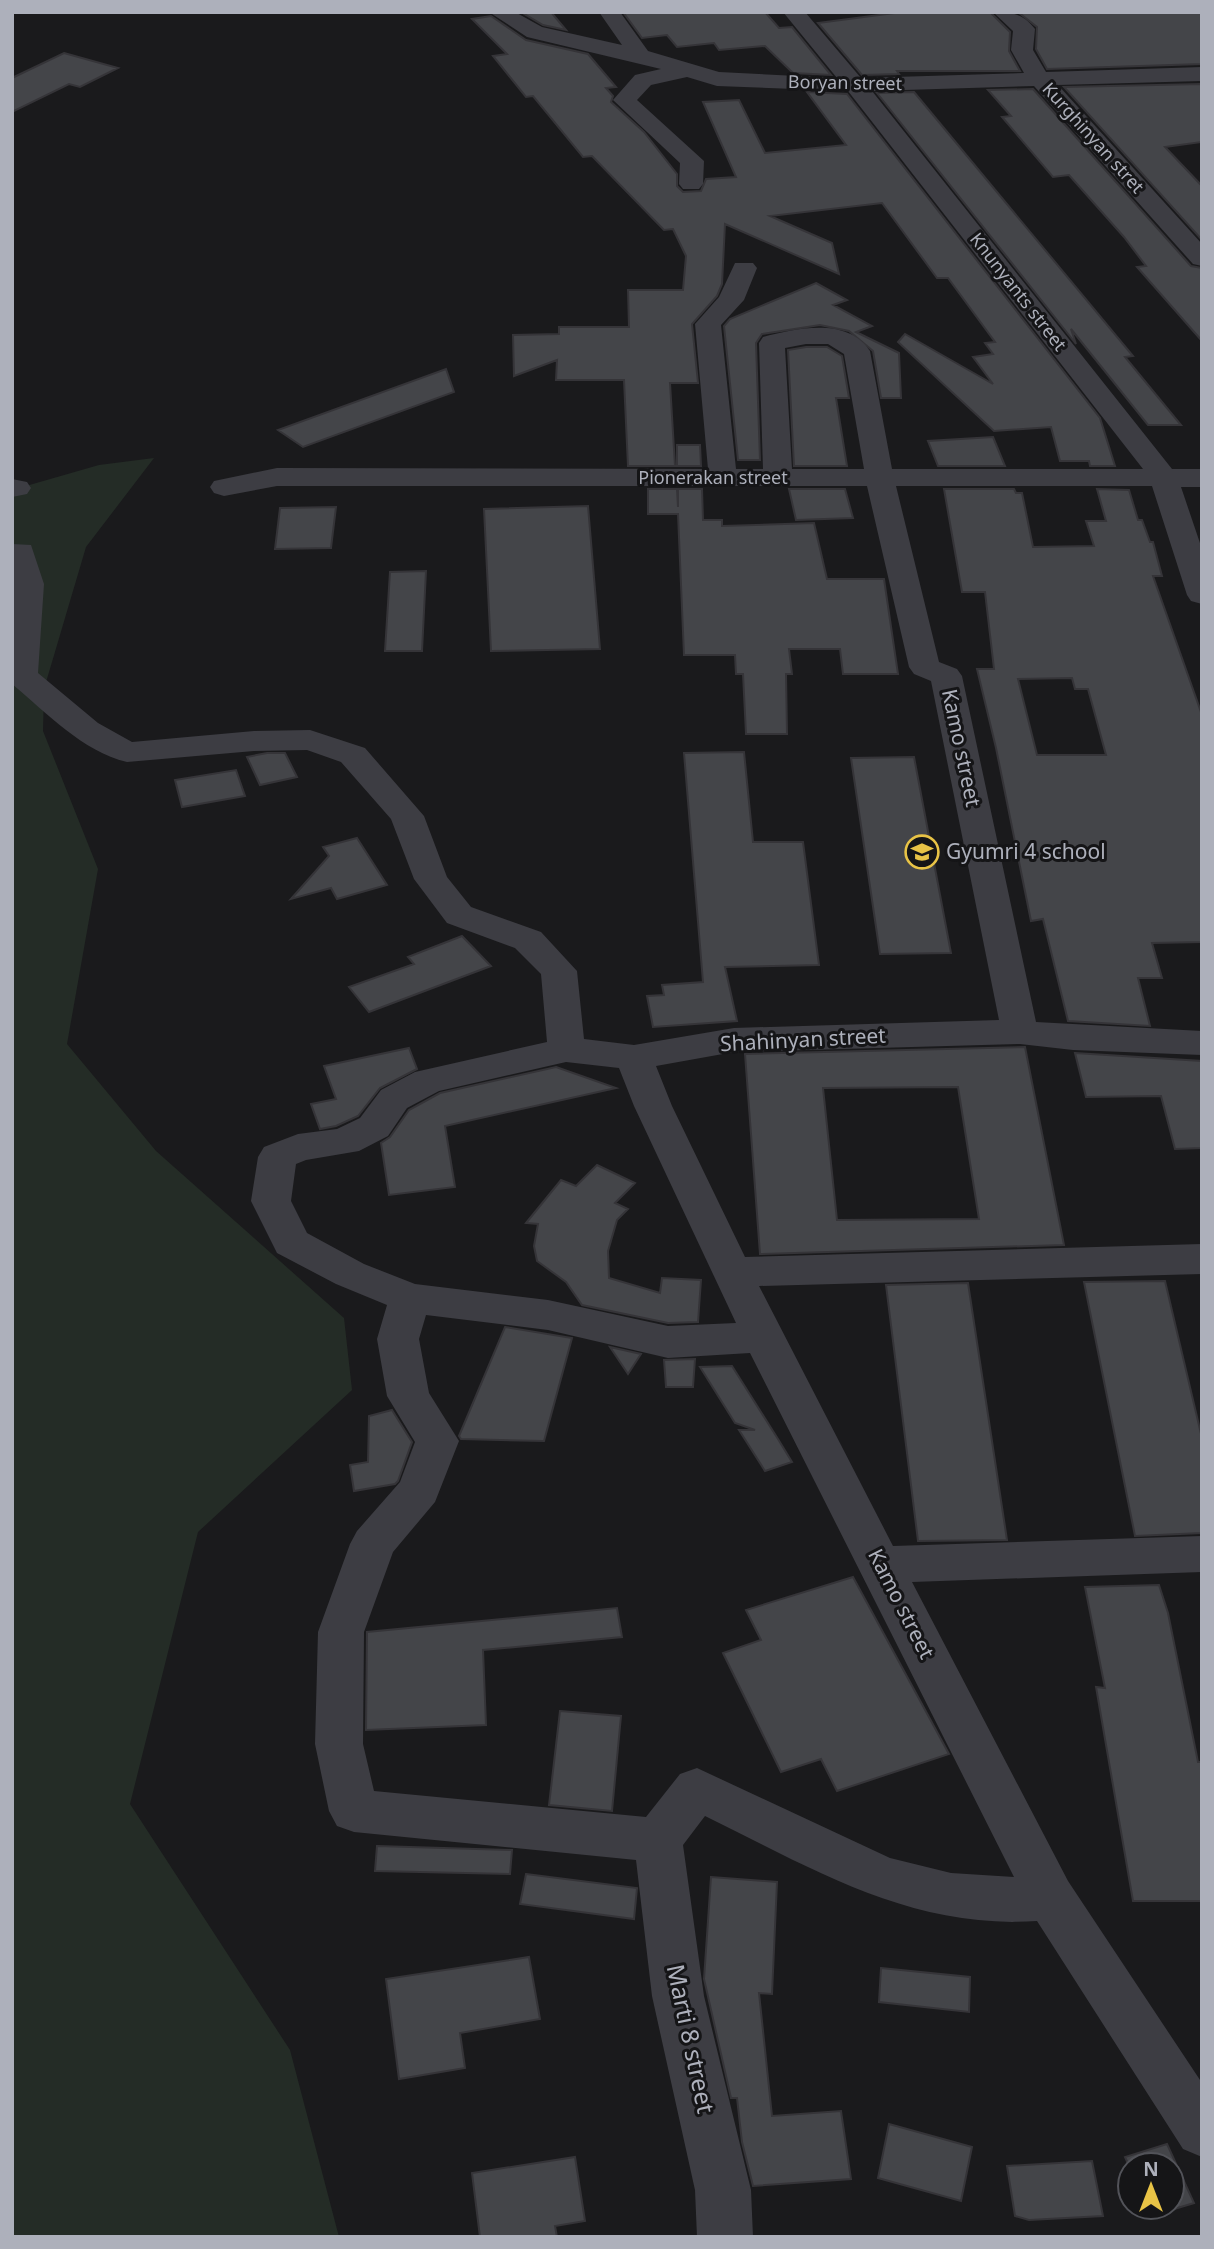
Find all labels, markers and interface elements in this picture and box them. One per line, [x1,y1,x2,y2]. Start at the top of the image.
street label: Boryan street [788,69,903,95]
street label: Kurghinyan stret [1038,77,1150,198]
street label: Knunyants street [965,227,1073,356]
street label: Pionerakan street [638,465,788,489]
street label: Kamo street [936,686,988,810]
school or university icon: Gyumri 4 school [903,833,941,871]
place label: Gyumri 4 school [946,837,1106,865]
street label: Shahinyan street [719,1021,887,1057]
street label: Kamo street [862,1544,942,1664]
street label: Marti 8 street [660,1961,723,2117]
north arrow [1116,2151,1186,2221]
text: N [1143,2156,1159,2182]

